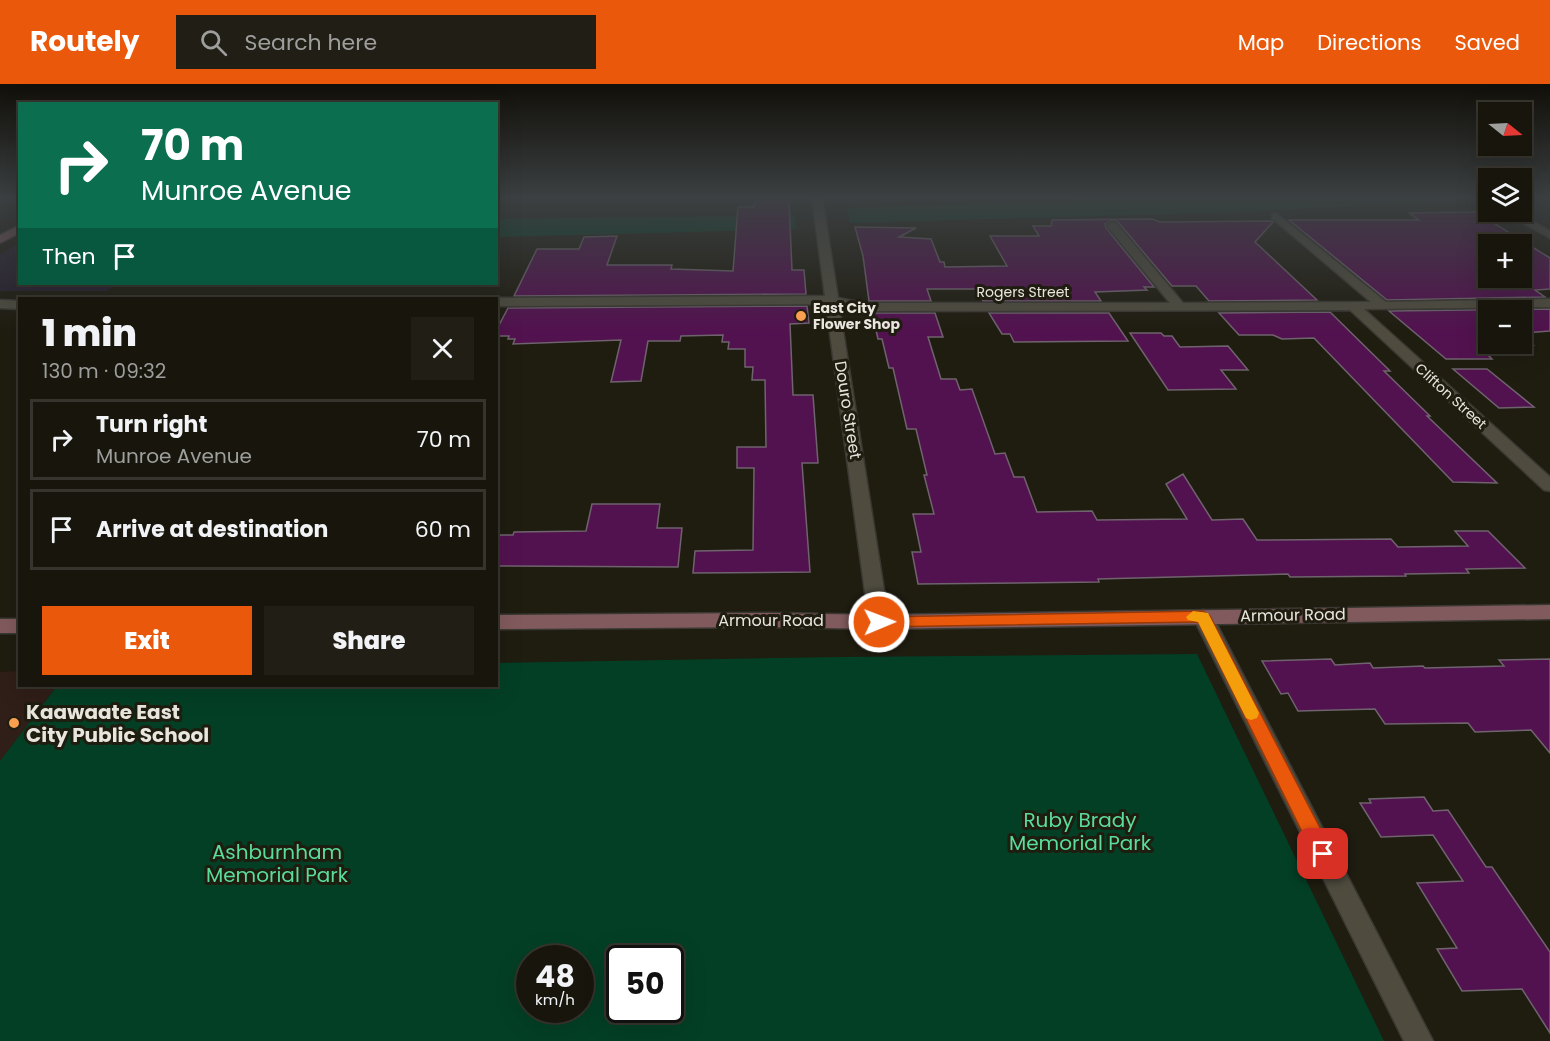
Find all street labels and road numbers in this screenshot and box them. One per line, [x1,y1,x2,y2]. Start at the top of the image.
street label: Rogers Street [977,282,1069,302]
street label: Clifton Street [1411,358,1491,434]
street label: Douro Street [829,359,867,461]
street label: Armour Road [1240,603,1346,627]
street label: Armour Road [718,609,824,632]

